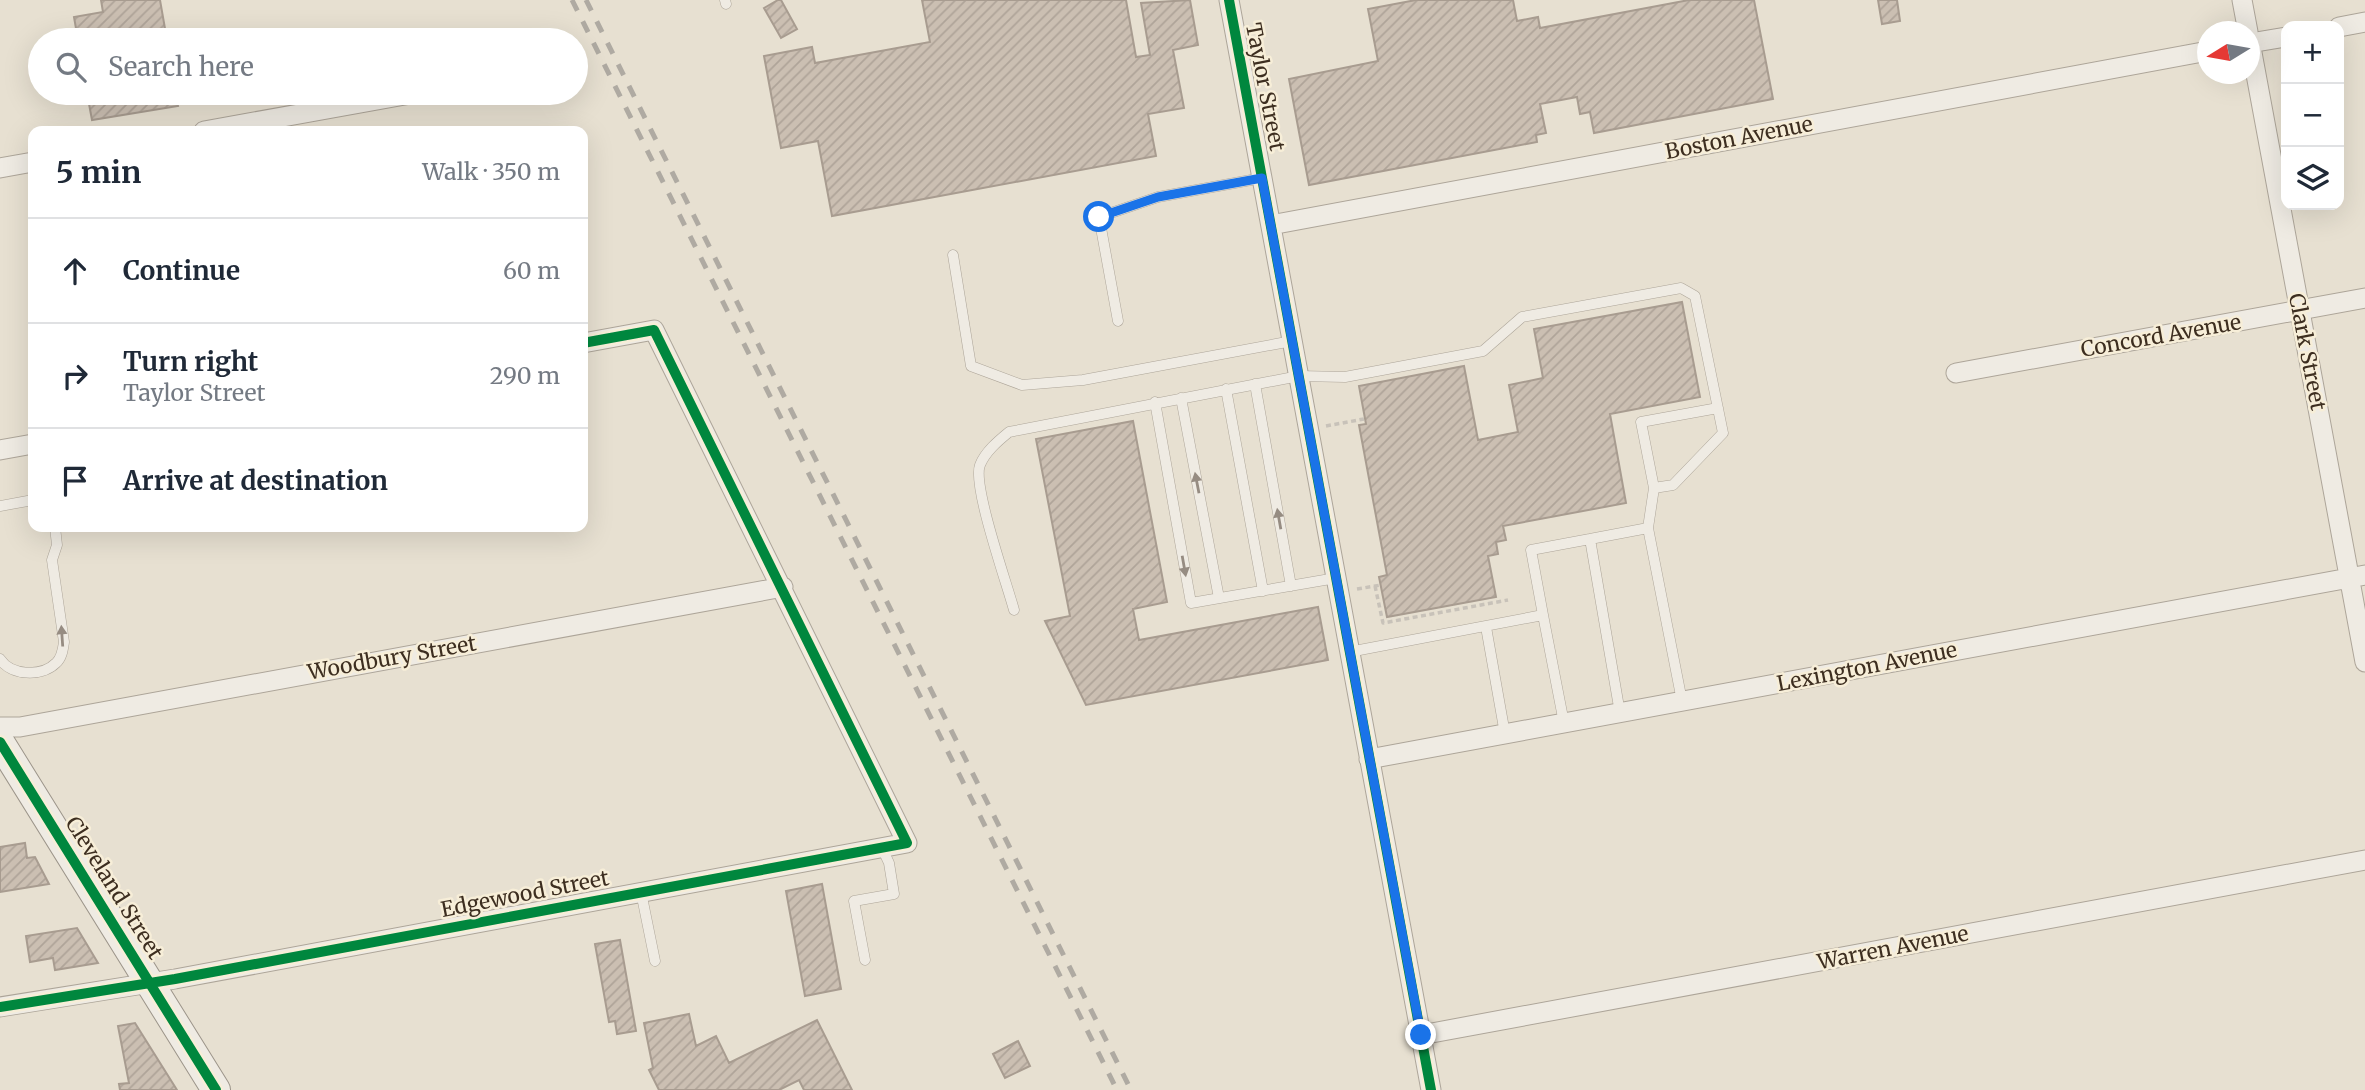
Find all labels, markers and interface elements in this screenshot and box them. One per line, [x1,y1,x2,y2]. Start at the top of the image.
street label: Taylor Street [1240,21,1291,153]
north arrow [2197,21,2260,84]
map controls [2281,21,2344,210]
button: + [2281,21,2344,84]
search box [28,28,588,105]
icon: search [52,48,90,86]
text: Search here [108,50,254,83]
button: − [2281,84,2344,147]
street label: Boston Avenue [1663,110,1815,165]
button: layers [2281,147,2344,210]
text: 5 min [56,153,141,191]
text: Walk · 350 m [422,157,560,186]
route start [1083,201,1114,232]
icon: ahead [56,252,94,290]
text: Continue [123,254,240,287]
text: 60 m [503,256,560,285]
street label: Clark Street [2283,291,2332,413]
street label: Concord Avenue [2079,308,2243,363]
text: Turn right [123,345,258,378]
icon: right [56,357,94,395]
text: 290 m [490,361,560,390]
text: Taylor Street [123,378,265,407]
icon: arrive [56,462,94,500]
text: Arrive at destination [123,464,388,497]
one-way arrow [1192,472,1203,494]
one-way arrow [1273,508,1284,530]
one-way arrow [1179,555,1190,577]
one-way arrow [56,625,67,647]
street label: Woodbury Street [304,629,478,686]
street label: Lexington Avenue [1775,636,1959,697]
street label: Cleveland Street [60,811,169,964]
street label: Edgewood Street [439,864,611,923]
street label: Warren Avenue [1814,920,1971,976]
route end [1405,1019,1436,1050]

